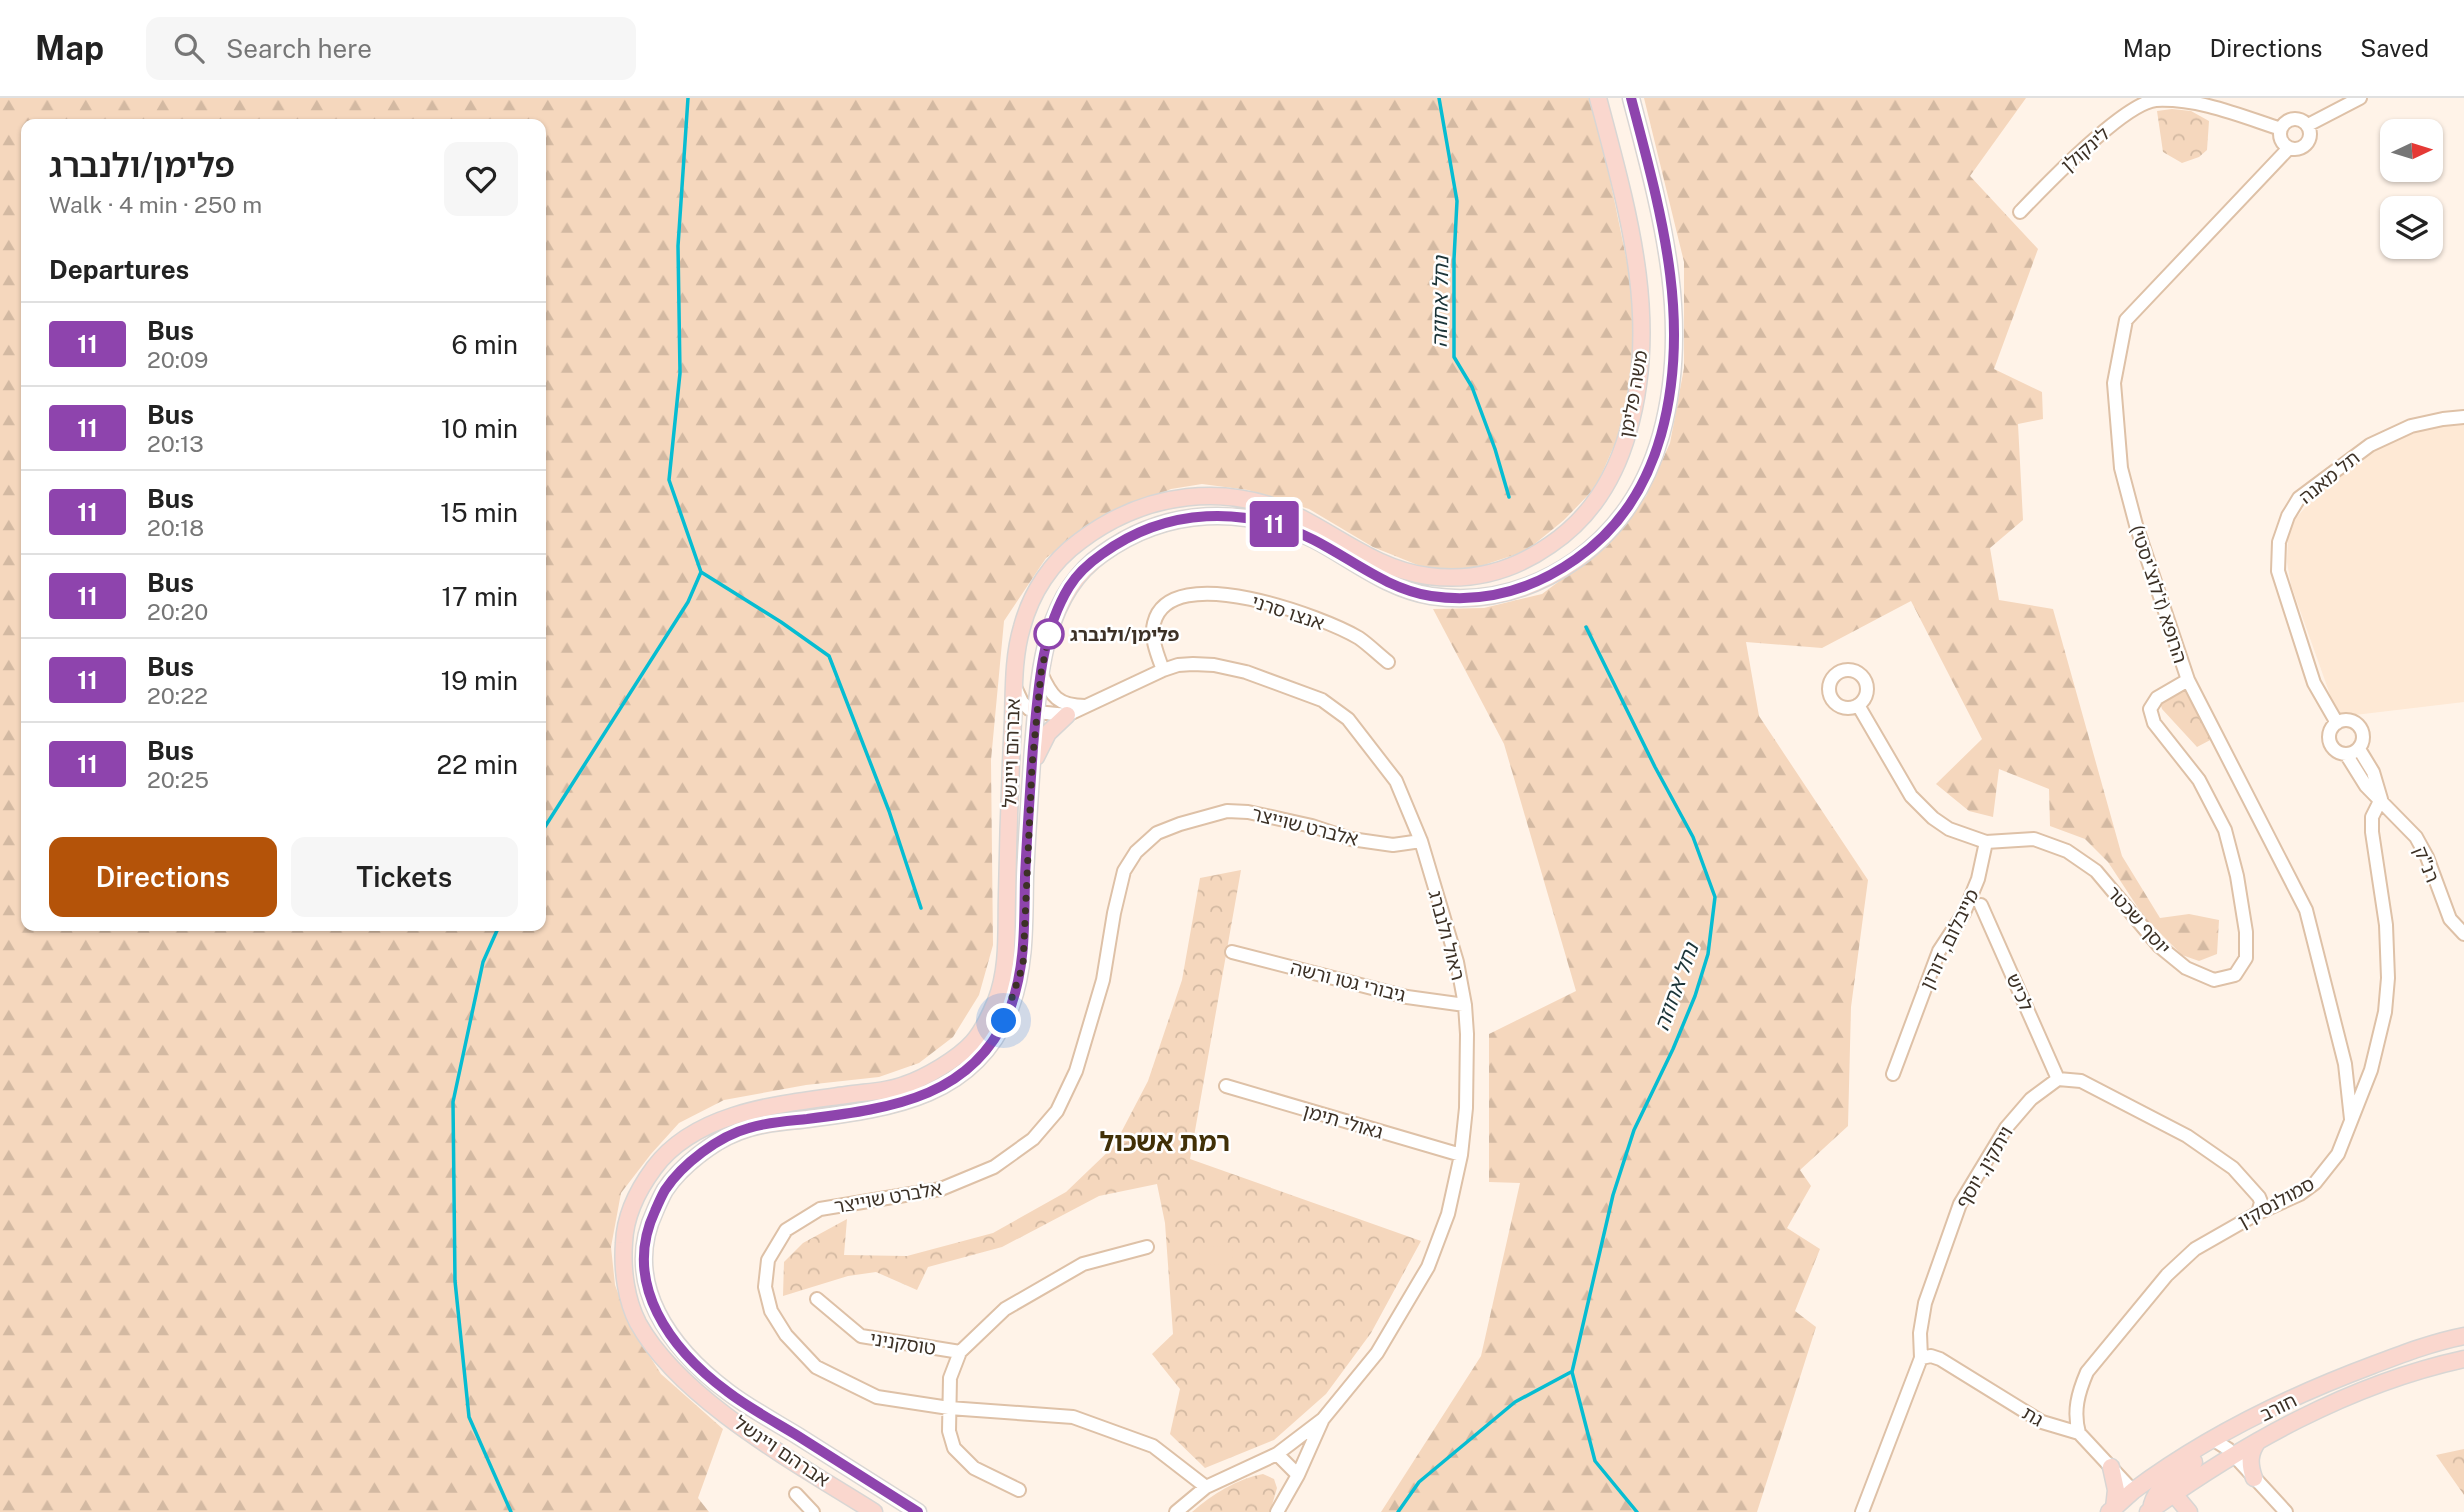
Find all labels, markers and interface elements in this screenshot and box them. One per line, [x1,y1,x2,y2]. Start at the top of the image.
search box [146,17,636,80]
text: Map [35,29,104,67]
icon: search [170,29,208,67]
text: Search here [226,33,372,64]
text: Map [2123,34,2172,62]
text: Directions [2210,34,2322,62]
text: Saved [2360,34,2429,62]
north arrow [2380,119,2443,182]
map controls [2380,119,2443,259]
street label: לינקולן [2056,122,2114,176]
button: heart [444,142,518,216]
text: פלימן/ולנברג [49,146,235,184]
text: Walk · 4 min · 250 m [49,191,262,218]
button: layers [2380,196,2443,259]
text: Departures [49,254,189,285]
water label: נחל אחוזה [1427,254,1453,348]
text: Bus [147,315,194,346]
text: 6 min [451,329,518,360]
text: 11 [77,330,98,358]
text: 20:09 [147,346,208,373]
street label: משה פלימן [1614,349,1652,439]
text: Bus [147,399,194,430]
text: 10 min [441,413,518,444]
text: 11 [77,414,98,442]
text: 20:13 [147,430,204,457]
street label: תל מאנה [2294,446,2364,508]
text: Bus [147,483,194,514]
text: 15 min [440,497,518,528]
text: 11 [77,498,98,526]
line badge: 11 [1242,501,1306,547]
text: 11 [1264,510,1284,538]
text: 20:18 [147,514,204,541]
street label: הרופא (ז'לוצ'יסטי) [2126,522,2192,666]
text: Bus [147,567,194,598]
text: 17 min [441,581,518,612]
text: 11 [77,582,98,610]
street label: אנצו סרני [1249,590,1327,634]
text: 20:20 [147,598,208,625]
marker: פלימן/ולנברג [1034,619,1064,649]
place label: פלימן/ולנברג [1070,623,1180,645]
text: Bus [147,651,194,682]
text: 19 min [441,665,518,696]
text: 11 [77,666,98,694]
text: 20:22 [147,682,208,709]
street label: אברהם ויינשל [998,698,1024,808]
text: Bus [147,735,194,766]
text: 22 min [437,749,518,780]
text: 11 [77,750,98,778]
text: 20:25 [147,766,209,793]
street label: אלברט שוייצר [1249,802,1361,850]
button: Directions [49,837,277,917]
button: Tickets [291,837,518,917]
street label: רנ"ק [2410,843,2444,885]
street label: יוסף שכטר [2103,882,2175,958]
street label: מייבלום, דורון [1915,885,1983,993]
street label: ראול ולנברג [1424,887,1470,983]
water label: נחל אחוזה [1649,938,1704,1034]
street label: גיבורי גטו ורשה [1288,956,1408,1006]
street label: לכיש [2002,970,2038,1014]
your location [986,1003,1021,1038]
street label: גאולי תימן [1301,1099,1385,1143]
street label: ויתקין, יוסף [1951,1122,2017,1212]
district label: רמת אשכול [1100,1126,1230,1157]
street label: סמולנסקין [2234,1172,2318,1232]
street label: אלברט שוייצר [832,1177,944,1217]
street label: טוסקניני [868,1327,938,1359]
street label: חורב [2256,1389,2300,1425]
street label: גת [2019,1401,2047,1431]
street label: אברהם ויינשל [730,1411,834,1491]

